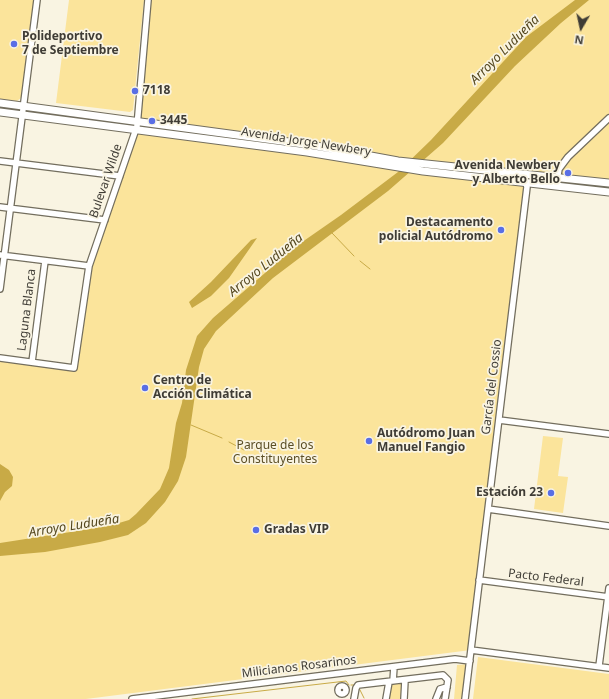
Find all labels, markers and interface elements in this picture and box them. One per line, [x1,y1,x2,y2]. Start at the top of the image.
north arrow [561,8,601,48]
water label: Arroyo Ludueña [467,12,543,88]
place label: Polideportivo 7 de Septiembre [22,30,119,58]
text: N [573,32,585,48]
marker: Polideportivo 7 de Septiembre [9,39,19,49]
place label: 7118 [143,84,170,98]
marker: 7118 [130,86,140,96]
place label: 3445 [160,114,187,128]
marker: 3445 [147,116,157,126]
street label: Avenida Jorge Newbery [240,125,372,159]
street label: Bulevar Wilde [87,142,125,220]
place label: Avenida Newbery y Alberto Bello [454,159,560,187]
marker: Avenida Newbery y Alberto Bello [563,168,573,178]
place label: Destacamento policial Autódromo [379,216,493,244]
marker: Destacamento policial Autódromo [496,225,506,235]
water label: Arroyo Ludueña [226,230,306,300]
street label: Laguna Blanca [15,268,39,352]
street label: García del Cossio [479,339,505,435]
place label: Centro de Acción Climática [153,374,252,402]
marker: Centro de Acción Climática [140,383,150,393]
place label: Autódromo Juan Manuel Fangio [377,427,475,455]
marker: Autódromo Juan Manuel Fangio [364,436,374,446]
park label: Parque de los Constituyentes [233,439,317,467]
place label: Estación 23 [476,486,543,500]
marker: Estación 23 [546,488,556,498]
water label: Arroyo Ludueña [28,511,120,541]
place label: Gradas VIP [264,523,329,537]
marker: Gradas VIP [251,525,261,535]
street label: Pacto Federal [507,566,585,590]
street label: Milicianos Rosarinos [241,653,357,681]

